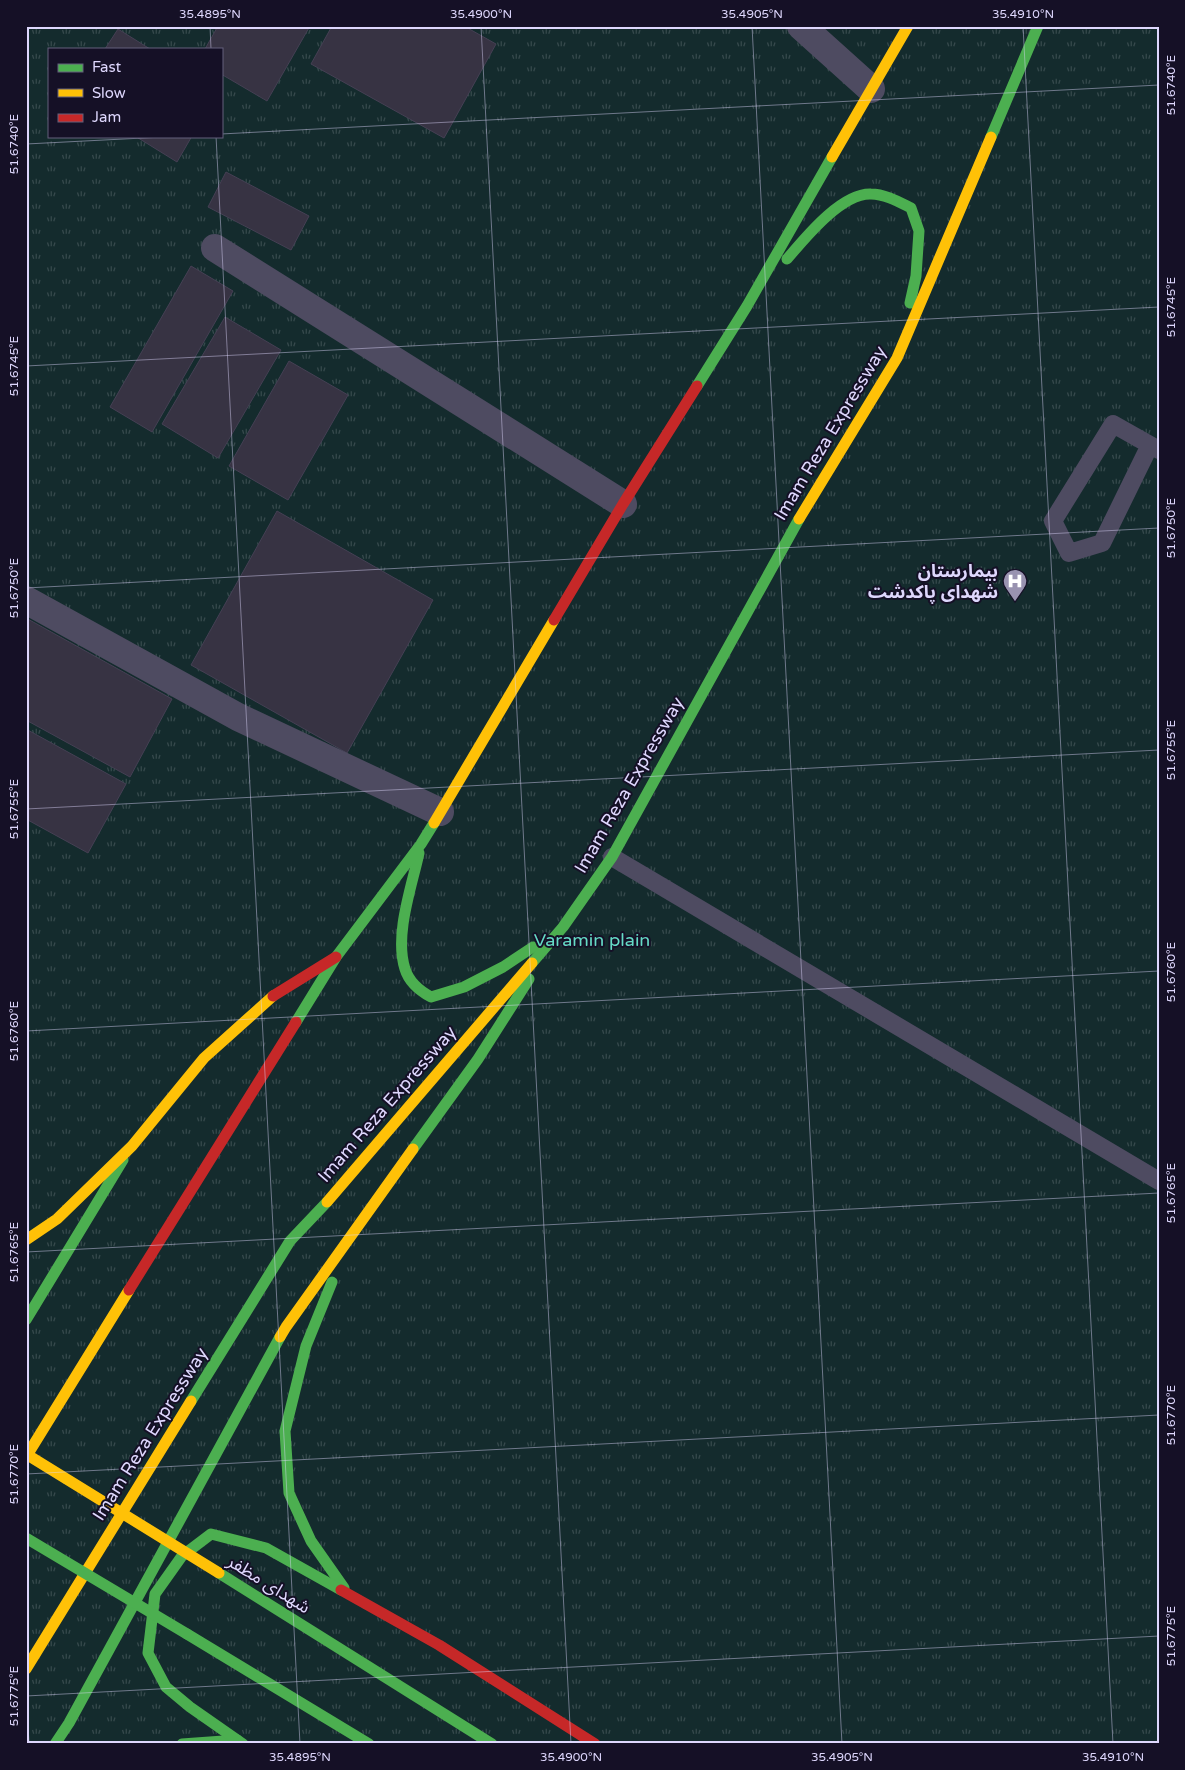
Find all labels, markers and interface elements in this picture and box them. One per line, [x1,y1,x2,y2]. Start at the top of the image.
text: 35.4895°N [179,7,241,21]
text: 35.4900°N [450,7,512,21]
text: 35.4905°N [721,7,783,21]
text: 35.4910°N [992,7,1054,21]
legend [48,48,222,138]
text: 51.6740°E [1164,54,1178,115]
text: Fast [92,58,122,76]
text: Slow [92,84,126,102]
text: Jam [92,108,121,126]
text: 51.6740°E [7,113,21,174]
text: 51.6745°E [1164,277,1178,337]
text: 51.6745°E [7,336,21,396]
street label: Imam Reza Expressway [769,341,891,524]
text: 51.6750°E [1164,497,1178,558]
text: 51.6750°E [7,557,21,618]
place label: بیمارستان شهدای پاکدشت [868,560,998,604]
hospital icon: بیمارستان شهدای پاکدشت [1002,568,1028,602]
street label: Imam Reza Expressway [569,693,689,877]
text: 51.6755°E [1164,720,1178,780]
text: 51.6755°E [7,779,21,839]
park label: Varamin plain [534,929,650,951]
text: 51.6760°E [1164,941,1178,1002]
text: 51.6760°E [7,1000,21,1061]
street label: Imam Reza Expressway [313,1021,461,1187]
text: 51.6765°E [1164,1163,1178,1223]
text: 51.6765°E [7,1222,21,1282]
street label: Imam Reza Expressway [88,1343,212,1525]
text: 51.6770°E [1164,1384,1178,1445]
text: 51.6770°E [7,1443,21,1504]
street label: شهدای مظفر [223,1549,315,1618]
text: 51.6775°E [1164,1606,1178,1666]
text: 51.6775°E [7,1666,21,1726]
text: 35.4895°N [269,1750,331,1764]
text: 35.4900°N [540,1750,602,1764]
text: 35.4905°N [811,1750,873,1764]
text: 35.4910°N [1082,1750,1144,1764]

